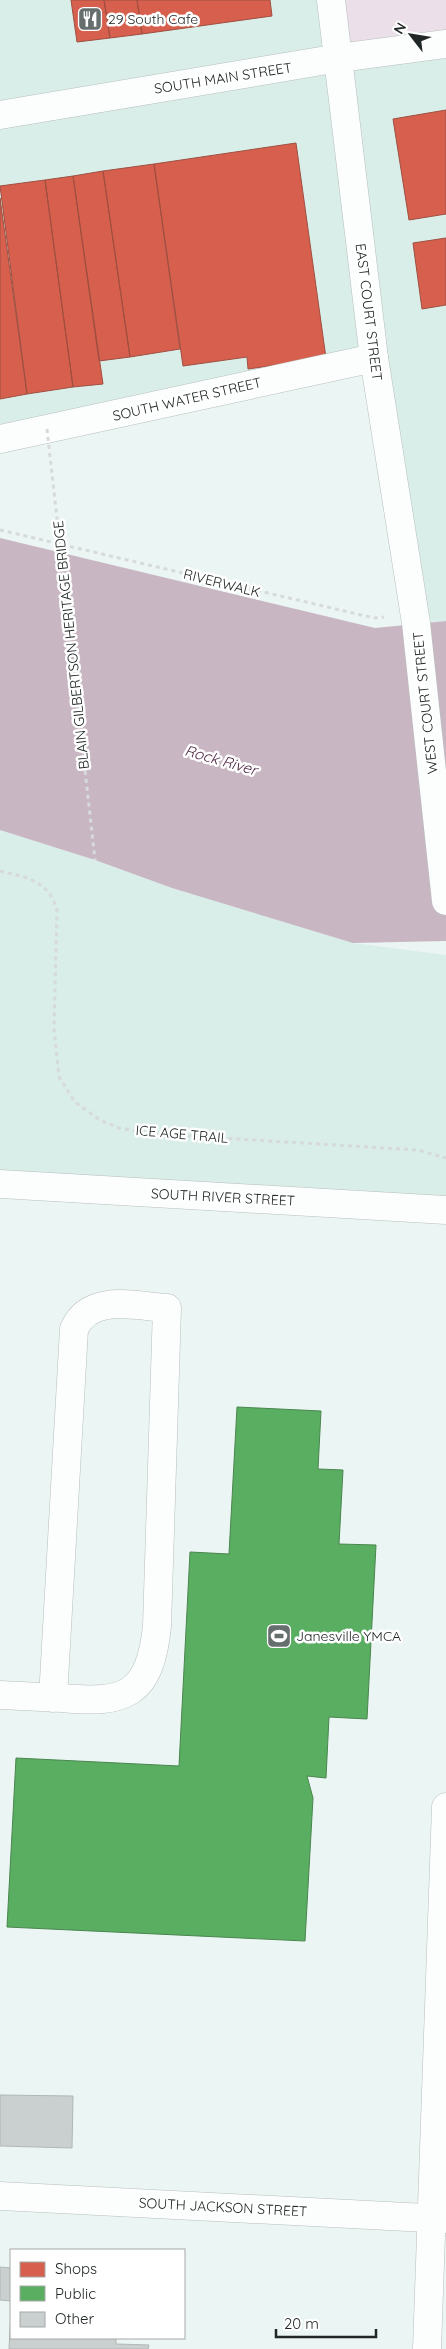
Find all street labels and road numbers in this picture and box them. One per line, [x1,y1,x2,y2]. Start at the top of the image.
street label: SOUTH MAIN STREET [153,58,293,98]
street label: EAST COURT STREET [352,242,386,382]
street label: SOUTH WATER STREET [111,373,263,425]
street label: BLAIN GILBERTSON HERITAGE BRIDGE [49,520,93,770]
street label: RIVERWALK [182,565,262,601]
street label: WEST COURT STREET [409,631,441,775]
street label: ICE AGE TRAIL [135,1121,230,1147]
street label: SOUTH RIVER STREET [150,1184,296,1210]
street label: SOUTH JACKSON STREET [138,2194,308,2220]

